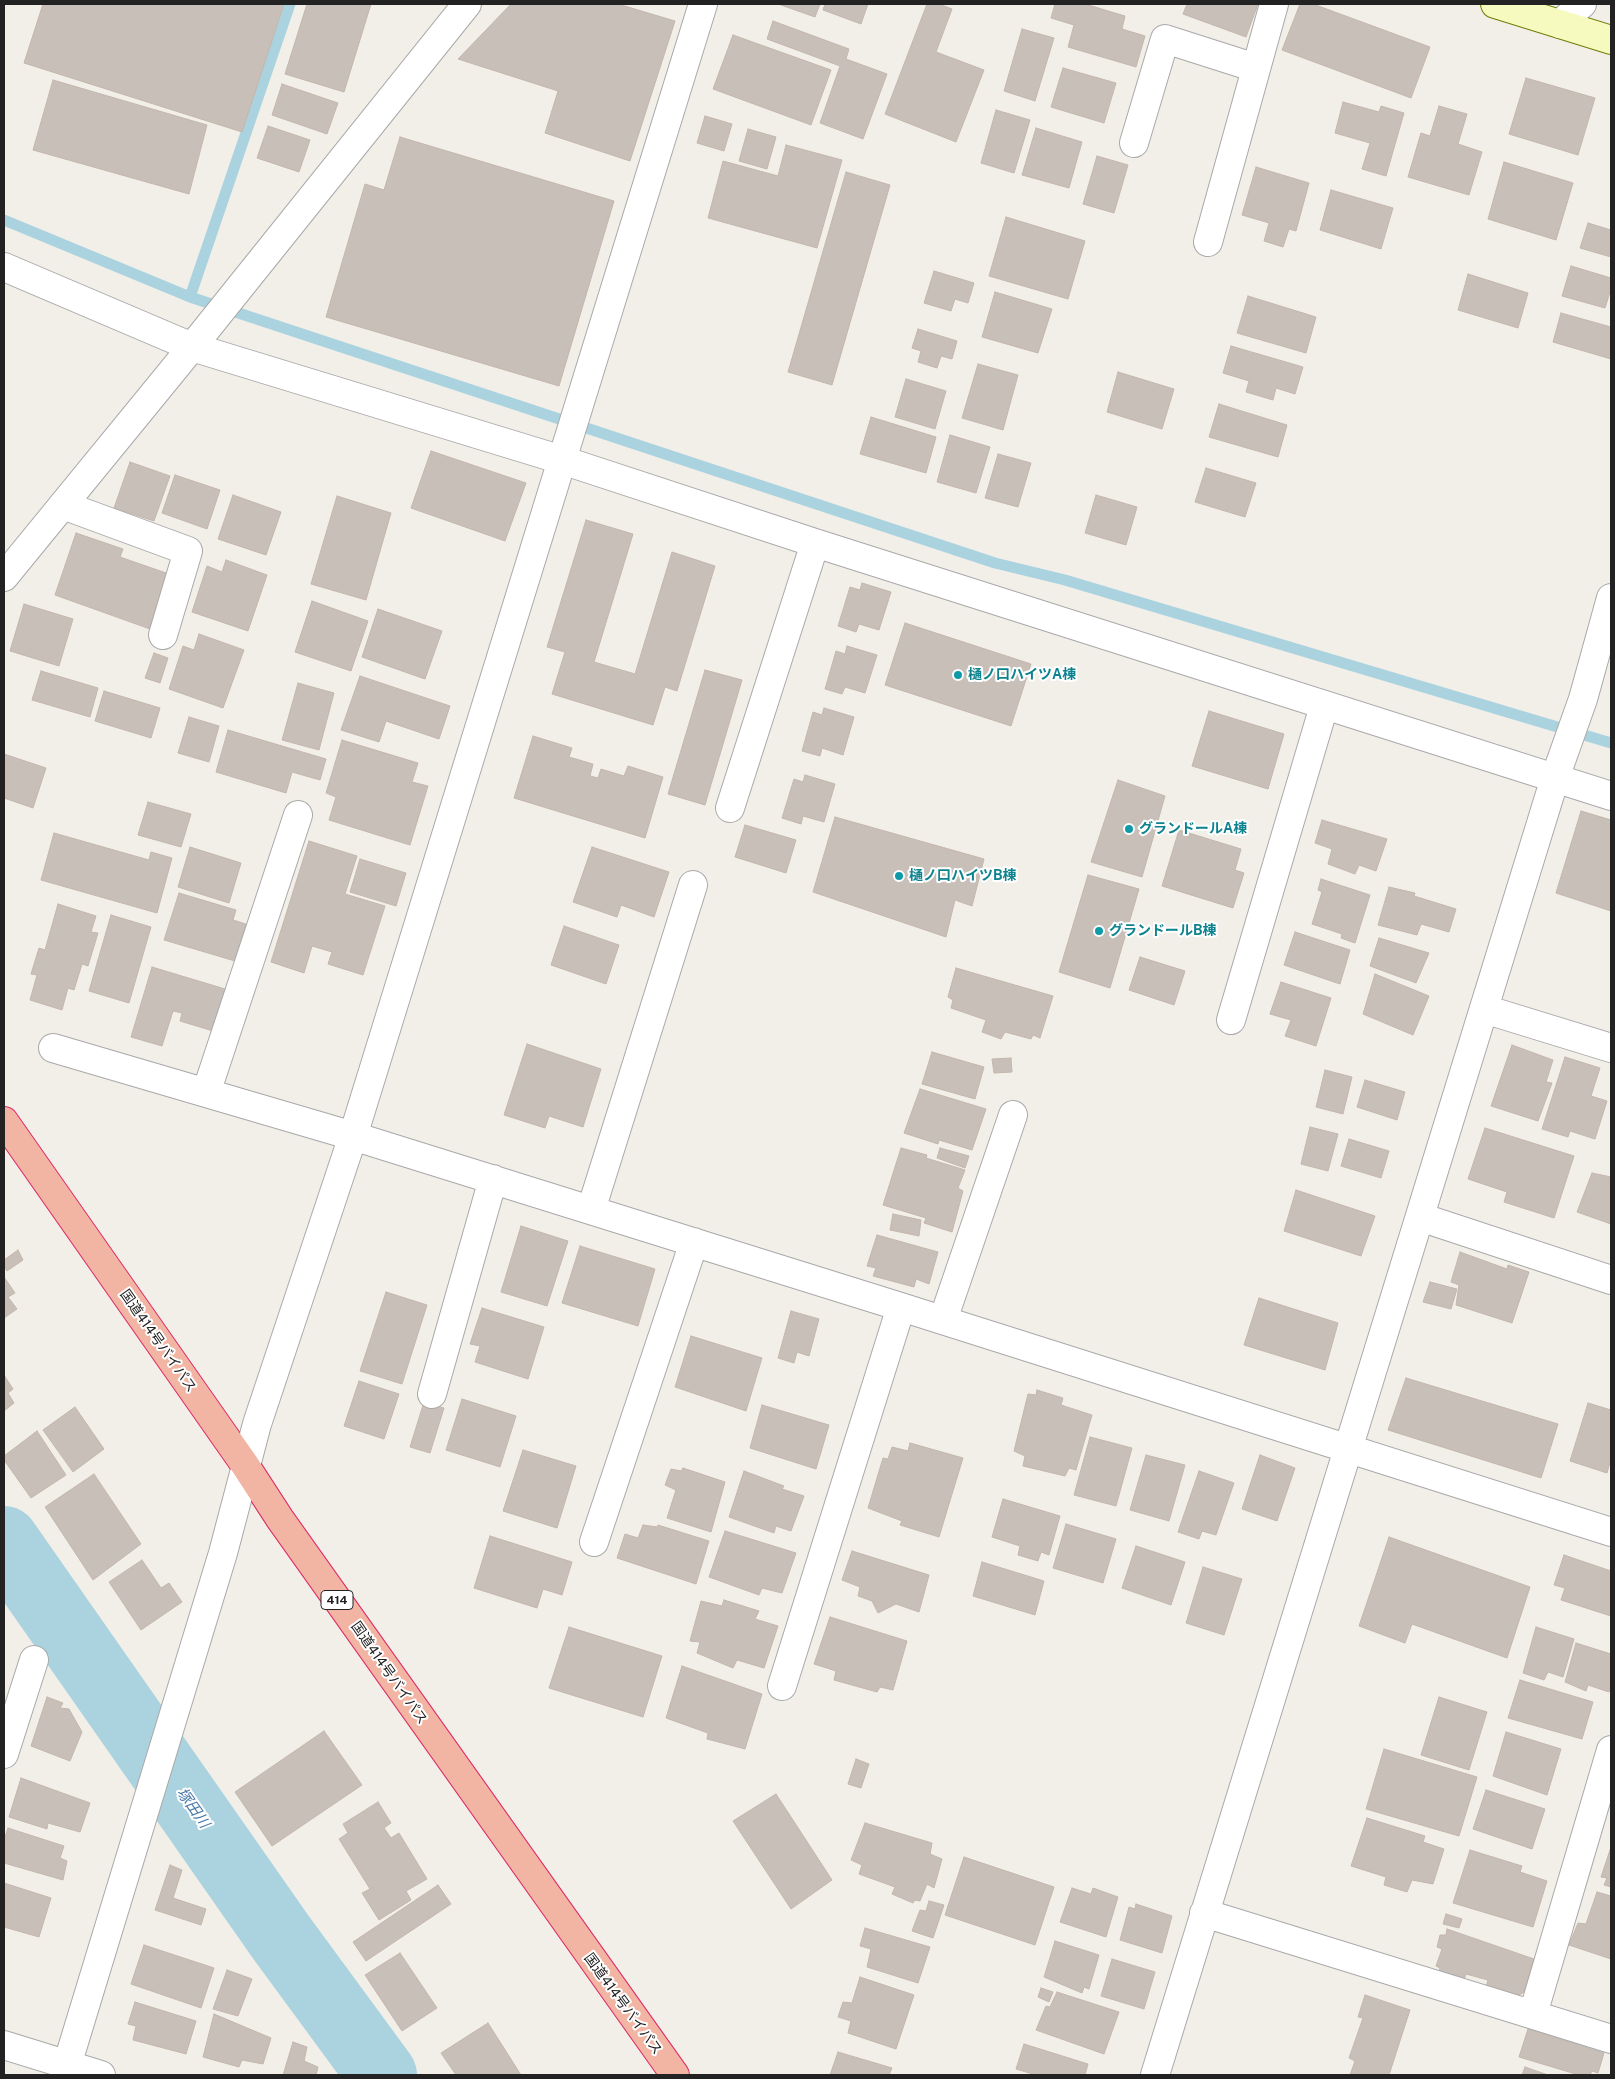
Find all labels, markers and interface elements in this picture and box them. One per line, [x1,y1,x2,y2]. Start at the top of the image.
place label: 樋ノ口ハイツA棟 [968,667,1076,683]
marker: 樋ノ口ハイツA棟 [952,669,964,681]
place label: グランドールA棟 [1139,821,1247,837]
marker: グランドールA棟 [1123,823,1135,835]
place label: 樋ノ口ハイツB棟 [909,868,1017,884]
marker: 樋ノ口ハイツB棟 [893,870,905,882]
place label: グランドールB棟 [1109,923,1217,939]
marker: グランドールB棟 [1093,925,1105,937]
street label: 国道414号バイパス [116,1287,200,1395]
road number: 414 [321,1590,353,1610]
street label: 国道414号バイパス [347,1619,431,1727]
water label: 塚田川 [173,1784,213,1832]
street label: 国道414号バイパス [581,1950,665,2058]

